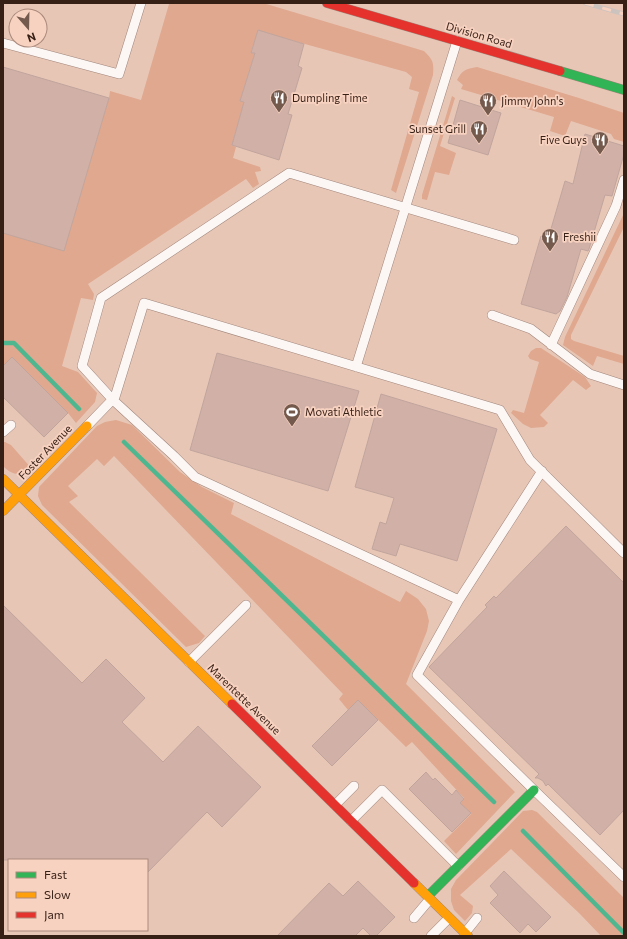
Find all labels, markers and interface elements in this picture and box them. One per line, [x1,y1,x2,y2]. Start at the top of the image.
north arrow [8,8,48,48]
street label: Division Road [445,19,514,50]
text: N [25,30,38,45]
restaurant icon: Dumpling Time [269,88,289,113]
place label: Dumpling Time [292,91,368,104]
restaurant icon: Jimmy John's [478,91,498,116]
place label: Jimmy John's [501,94,564,108]
restaurant icon: Sunset Grill [469,119,489,144]
place label: Sunset Grill [409,122,466,135]
restaurant icon: Five Guys [590,130,610,155]
place label: Five Guys [540,133,587,146]
restaurant icon: Freshii [540,227,560,252]
place label: Freshii [563,230,596,243]
sports icon: Movati Athletic [282,402,302,427]
place label: Movati Athletic [305,405,382,418]
street label: Foster Avenue [15,421,74,482]
street label: Marentette Avenue [205,661,284,737]
legend [8,859,148,931]
text: Fast [44,867,67,881]
text: Slow [44,887,71,901]
text: Jam [44,907,64,922]

